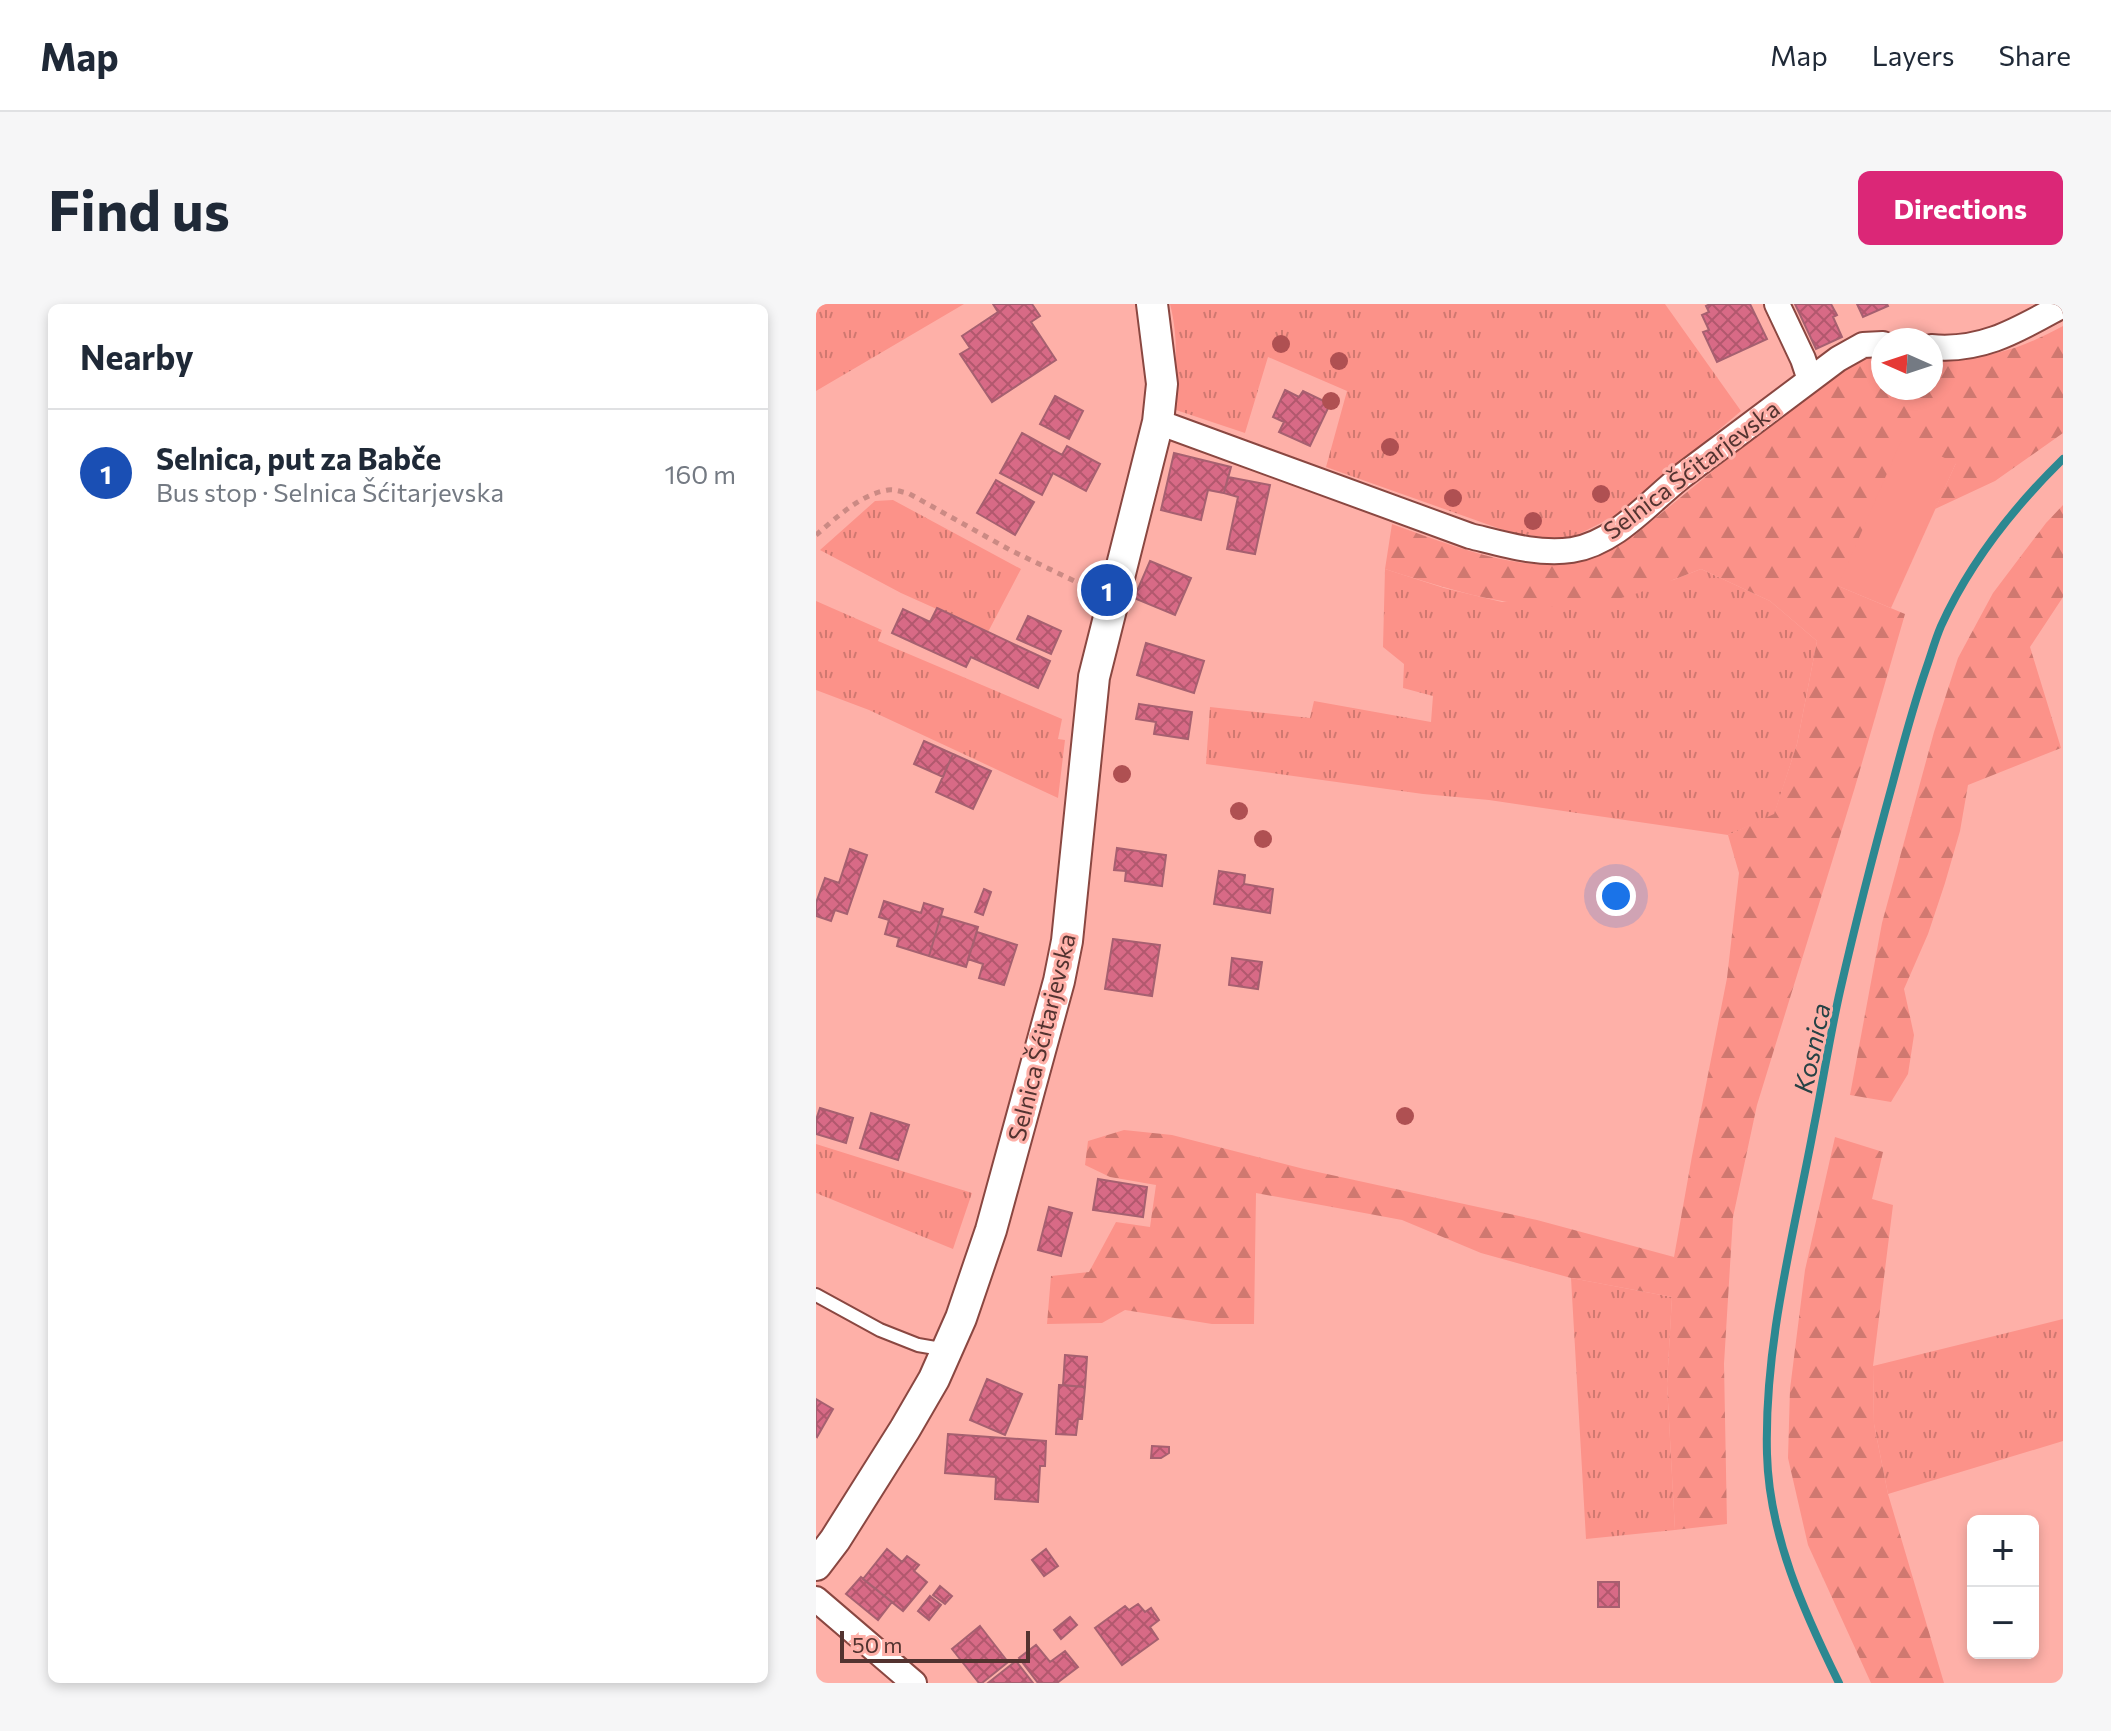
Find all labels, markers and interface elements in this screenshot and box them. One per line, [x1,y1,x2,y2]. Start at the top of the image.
text: Map [40,32,119,79]
text: Map [1770,38,1828,72]
text: Layers [1872,38,1954,72]
text: Share [1998,38,2071,72]
button: Directions [1858,171,2063,245]
text: Find us [48,174,230,243]
north arrow [1871,328,1943,400]
text: Nearby [80,335,194,377]
street label: Selnica Šćitarjevska [1597,393,1785,545]
text: Selnica, put za Babče [156,439,441,476]
text: 1 [100,458,112,489]
text: 160 m [664,458,736,489]
text: Bus stop · Selnica Šćitarjevska [156,476,504,507]
pin: 1 [1081,560,1133,620]
your location [1596,876,1636,916]
street label: Selnica Šćitarjevska [1001,930,1081,1144]
water label: Kosnica [1786,1000,1836,1096]
map controls [1967,1515,2039,1659]
button: + [1967,1515,2039,1587]
button: − [1967,1587,2039,1659]
scale bar [840,1627,1030,1663]
text: 50 m [852,1631,902,1658]

